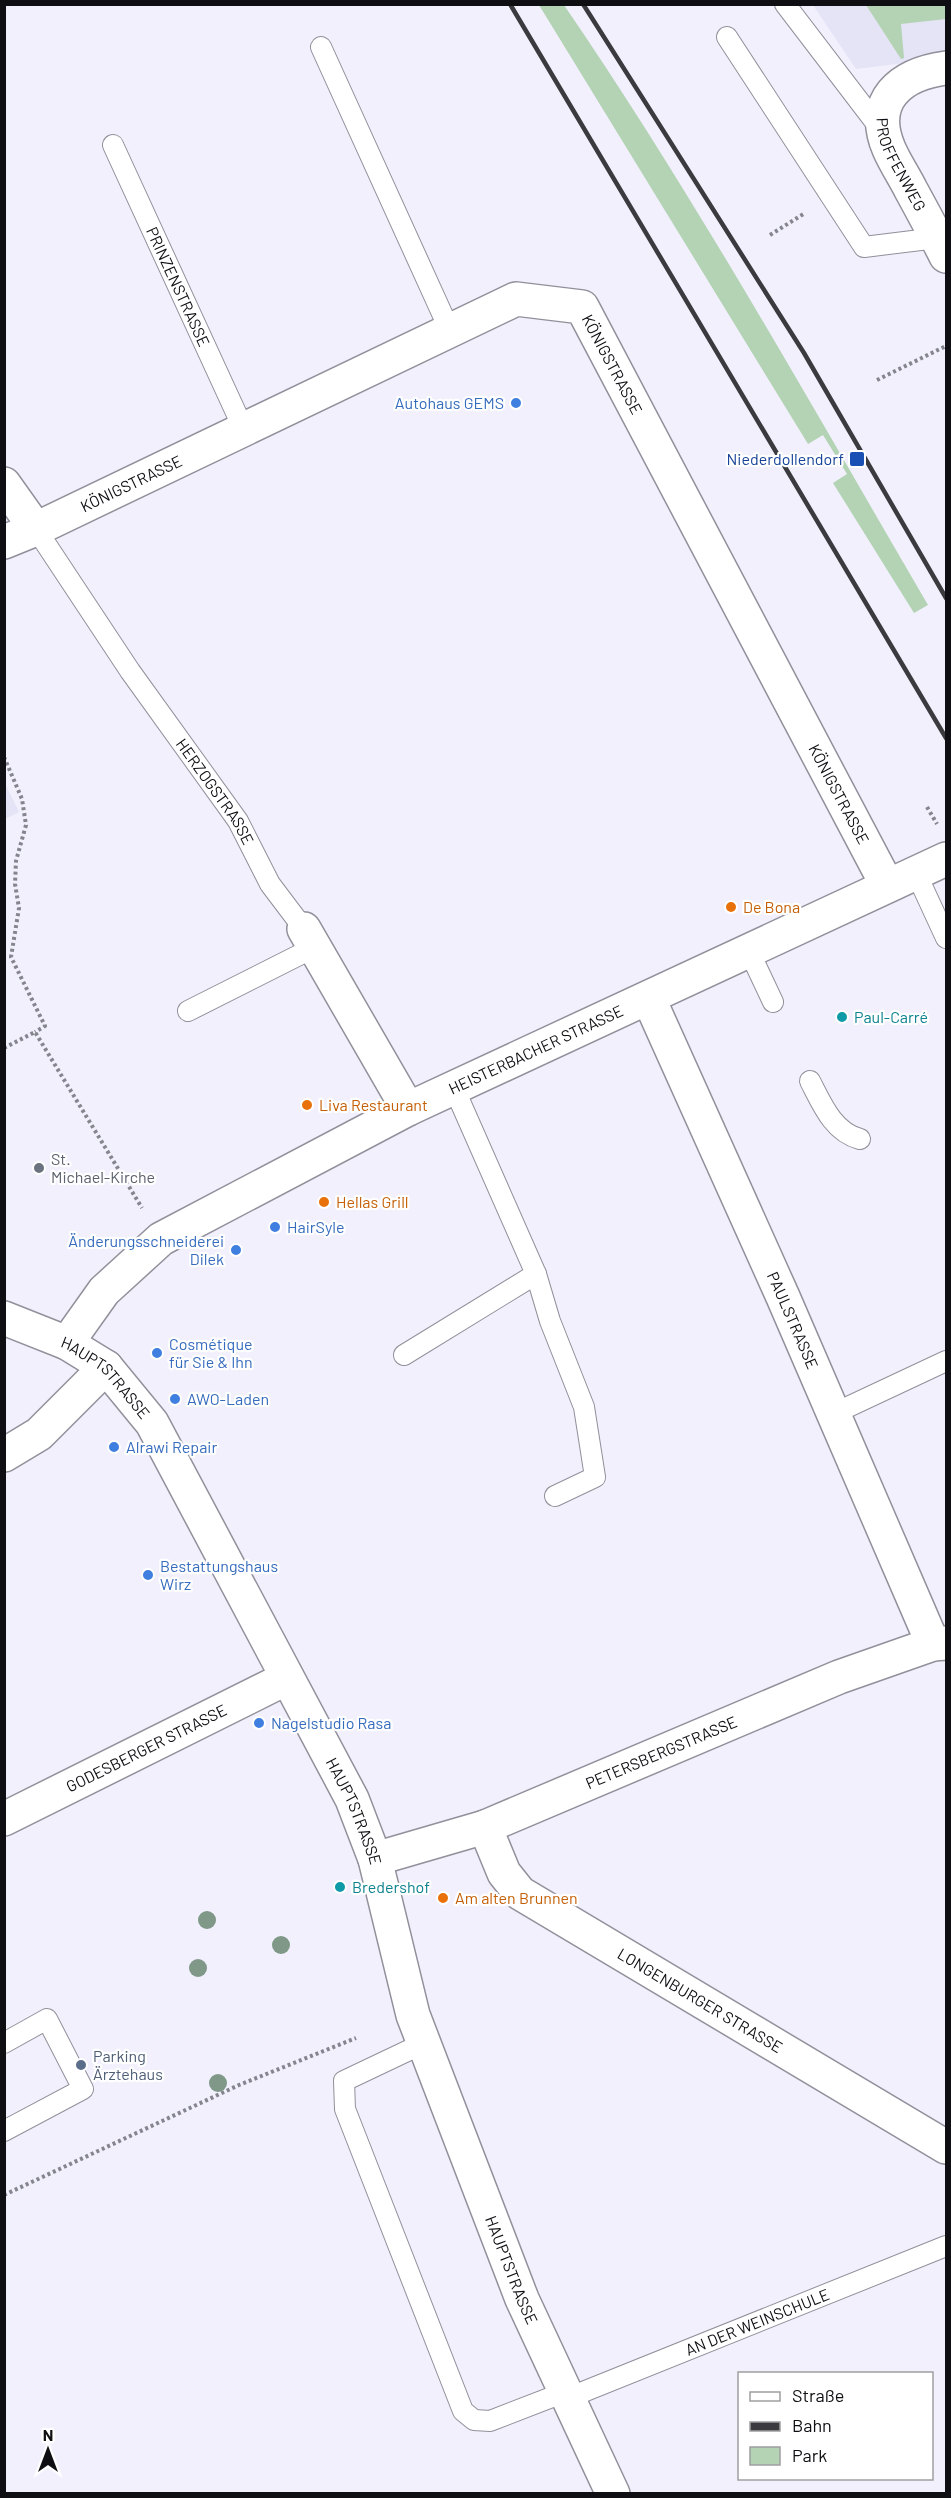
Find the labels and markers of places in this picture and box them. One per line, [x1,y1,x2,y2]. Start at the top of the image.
place label: Autohaus GEMS [395,393,504,412]
marker: Autohaus GEMS [509,396,523,410]
place label: Niederdollendorf [727,449,844,468]
marker: Niederdollendorf [848,450,866,468]
place label: De Bona [743,897,800,916]
marker: De Bona [724,900,738,914]
place label: Paul-Carré [854,1007,928,1026]
marker: Paul-Carré [835,1010,849,1024]
place label: Liva Restaurant [319,1095,428,1114]
marker: Liva Restaurant [300,1098,314,1112]
place label: St. Michael-Kirche [51,1149,155,1186]
marker: St. Michael-Kirche [32,1161,46,1175]
place label: Hellas Grill [336,1192,409,1211]
marker: Hellas Grill [317,1195,331,1209]
place label: HairSyle [287,1217,345,1236]
marker: HairSyle [268,1220,282,1234]
place label: Änderungsschneiderei Dilek [68,1231,224,1268]
marker: Änderungsschneiderei Dilek [229,1243,243,1257]
place label: Cosmétique für Sie & Ihn [169,1334,253,1371]
marker: Cosmétique für Sie & Ihn [150,1346,164,1360]
place label: AWO-Laden [187,1389,269,1408]
marker: AWO-Laden [168,1392,182,1406]
place label: Alrawi Repair [126,1437,217,1456]
marker: Alrawi Repair [107,1440,121,1454]
place label: Bestattungshaus Wirz [160,1556,278,1593]
marker: Bestattungshaus Wirz [141,1568,155,1582]
place label: Nagelstudio Rasa [271,1713,391,1732]
marker: Nagelstudio Rasa [252,1716,266,1730]
place label: Bredershof [352,1877,430,1896]
marker: Bredershof [333,1880,347,1894]
place label: Am alten Brunnen [455,1888,578,1907]
marker: Am alten Brunnen [436,1891,450,1905]
place label: Parking Ärztehaus [93,2046,163,2083]
marker: Parking Ärztehaus [74,2058,88,2072]

